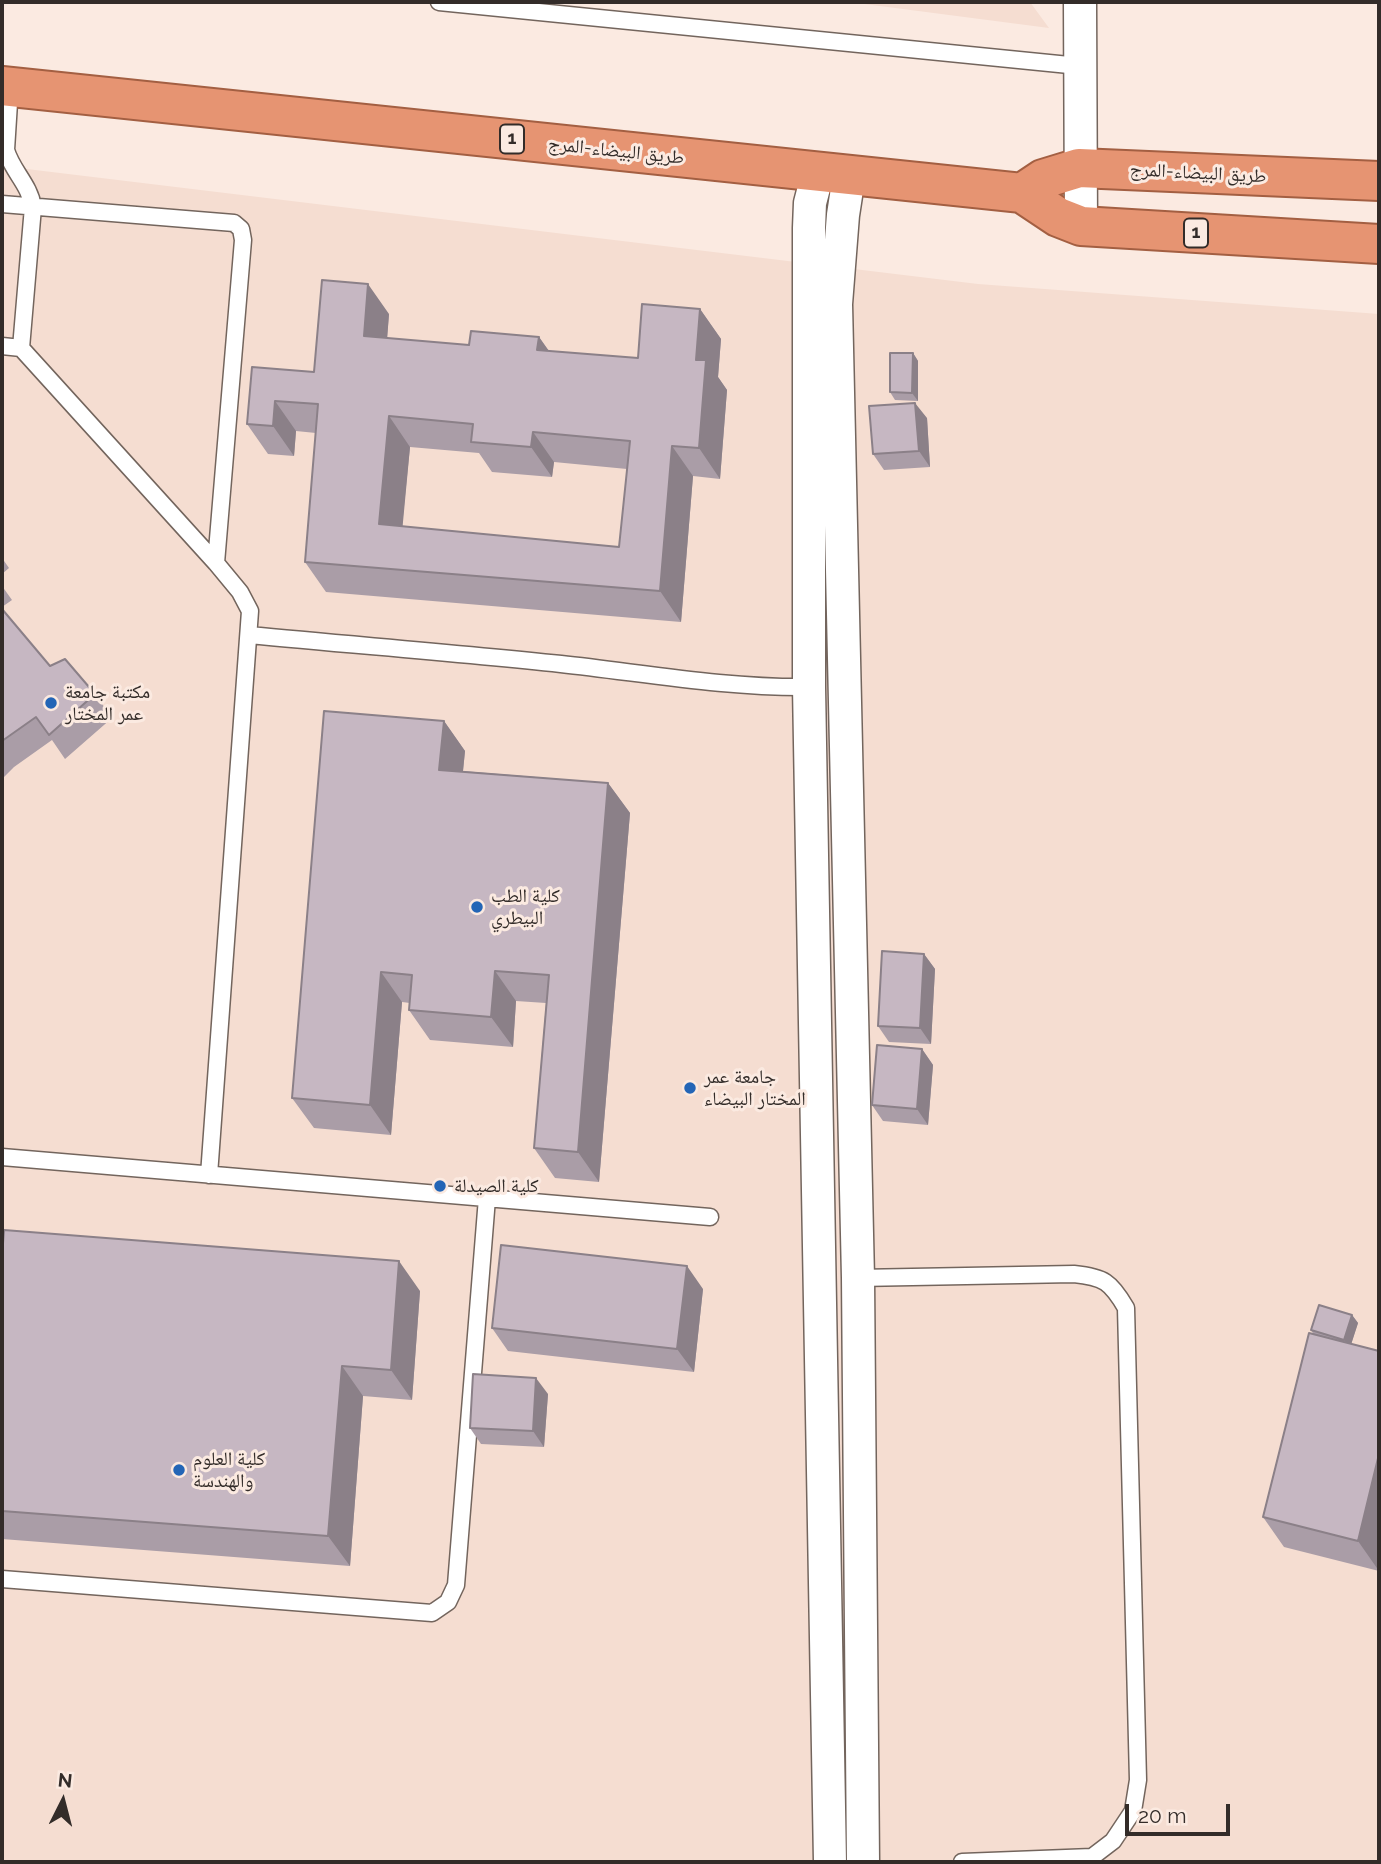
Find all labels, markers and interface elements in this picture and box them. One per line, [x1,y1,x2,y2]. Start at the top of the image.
road number: 1 [500,124,524,154]
street label: طريق البيضاء-المرج [547,133,685,169]
street label: طريق البيضاء-المرج [1129,158,1267,188]
road number: 1 [1184,218,1208,247]
place label: مكتبة جامعة عمر المختار [65,681,150,725]
marker: مكتبة جامعة عمر المختار [43,695,59,711]
place label: كلية الطب البيطري [491,885,560,929]
marker: كلية الطب البيطري [469,899,485,915]
place label: جامعة عمر المختار البيضاء [704,1066,806,1110]
marker: جامعة عمر المختار البيضاء [682,1080,698,1096]
place label: كلية الصيدلة [454,1175,539,1197]
marker: كلية الصيدلة [432,1178,448,1194]
place label: كلية العلوم والهندسة [193,1448,265,1492]
marker: كلية العلوم والهندسة [171,1462,187,1478]
north arrow [28,1766,98,1836]
text: N [57,1768,74,1792]
scale bar [1129,1790,1234,1834]
text: 20 m [1138,1803,1186,1828]

